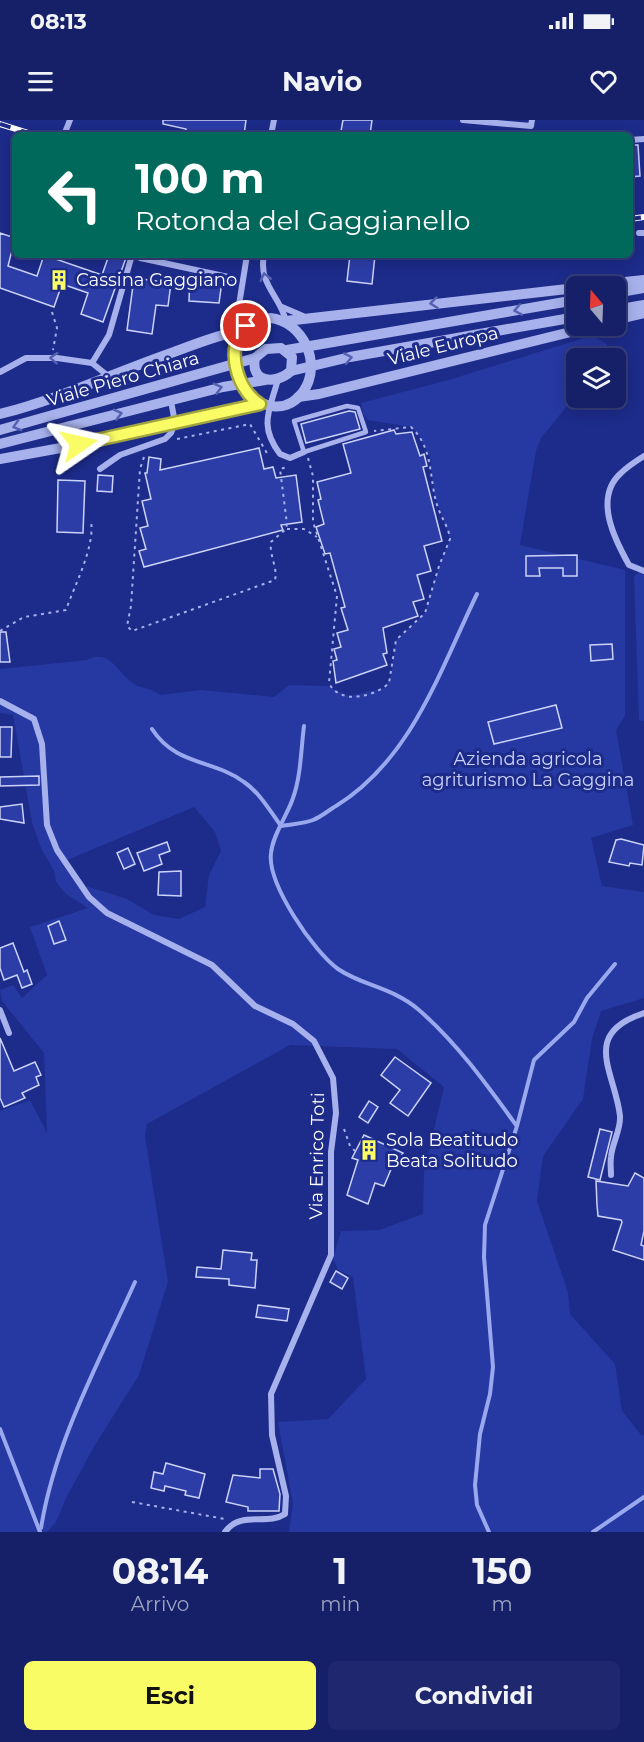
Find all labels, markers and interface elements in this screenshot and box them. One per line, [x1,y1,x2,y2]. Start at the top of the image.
text: 08:13 [30,8,87,35]
icon: menu [24,65,57,98]
text: Navio [282,65,362,98]
icon: heart [587,65,620,98]
text: 100 m [135,152,264,204]
icon: left [36,156,114,234]
text: Rotonda del Gaggianello [135,204,470,237]
building icon: Cassina Gaggiano [47,268,71,292]
place label: Cassina Gaggiano [76,269,237,291]
one-way arrow [260,273,273,283]
north arrow [566,276,626,336]
map controls [566,276,626,408]
one-way arrow [430,296,439,309]
pin [220,300,271,351]
one-way arrow [514,303,523,315]
icon: arrive [229,309,262,342]
street label: Viale Europa [385,322,501,370]
street label: Viale Piero Chiara [44,347,202,411]
button: layers [566,348,626,408]
one-way arrow [50,352,59,365]
one-way arrow [342,352,352,365]
one-way arrow [212,383,222,395]
one-way arrow [113,409,123,422]
position arrow [47,412,111,476]
one-way arrow [12,418,22,431]
park label: Azienda agricola agriturismo La Gaggina [422,748,634,791]
street label: Via Enrico Toti [305,1092,329,1220]
place label: Sola Beatitudo Beata Solitudo [386,1129,518,1172]
building icon: Sola Beatitudo Beata Solitudo [357,1138,381,1162]
text: 08:14 [112,1549,208,1593]
text: 1 [333,1549,347,1593]
text: 150 [472,1549,532,1593]
text: Arrivo [131,1592,189,1616]
text: min [320,1592,360,1616]
text: m [492,1592,513,1616]
button: Esci [24,1661,316,1730]
button: Condividi [328,1661,620,1730]

